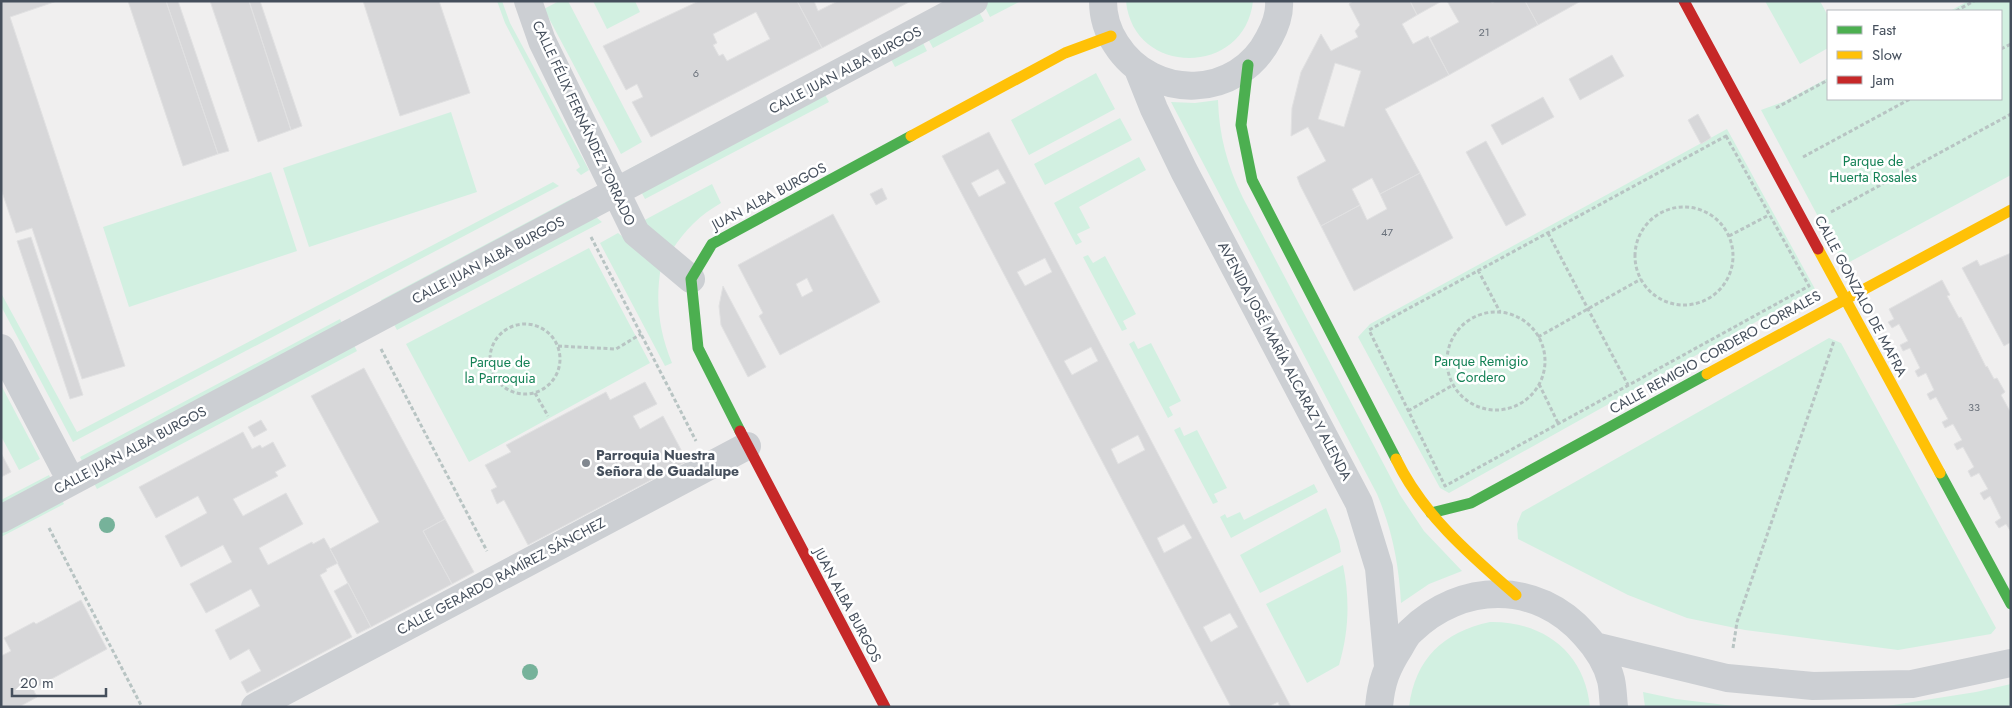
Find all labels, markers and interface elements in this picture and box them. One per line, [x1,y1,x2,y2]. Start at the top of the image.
legend [1827,10,2002,100]
street label: CALLE FÉLIX FERNÁNDEZ TORRADO [528,17,640,229]
text: Fast [1872,19,1896,41]
street label: CALLE JUAN ALBA BURGOS [765,21,925,119]
house number: 21 [1478,24,1490,40]
text: Slow [1872,44,1903,66]
house number: 6 [693,65,699,81]
text: Jam [1870,69,1895,91]
park label: Parque de Huerta Rosales [1829,151,1917,187]
street label: JUAN ALBA BURGOS [706,157,830,236]
street label: CALLE JUAN ALBA BURGOS [408,211,568,309]
street label: CALLE GONZALO DE MAFRA [1810,212,1912,381]
house number: 47 [1381,224,1393,240]
street label: AVENIDA JOSÉ MARÍA ALCARAZ Y ALENDA [1213,238,1357,485]
street label: CALLE REMIGIO CORDERO CORRALES [1606,285,1825,419]
park label: Parque Remigio Cordero [1434,351,1528,387]
park label: Parque de la Parroquia [465,352,535,388]
house number: 33 [1968,399,1980,415]
street label: CALLE JUAN ALBA BURGOS [50,401,210,499]
place label: Parroquia Nuestra Señora de Guadalupe [596,445,739,481]
marker: Parroquia Nuestra Señora de Guadalupe [580,457,592,469]
street label: CALLE GERARDO RAMÍREZ SÁNCHEZ [393,512,609,640]
street label: JUAN ALBA BURGOS [808,542,887,666]
scale bar [12,666,106,698]
text: 20 m [20,672,54,694]

